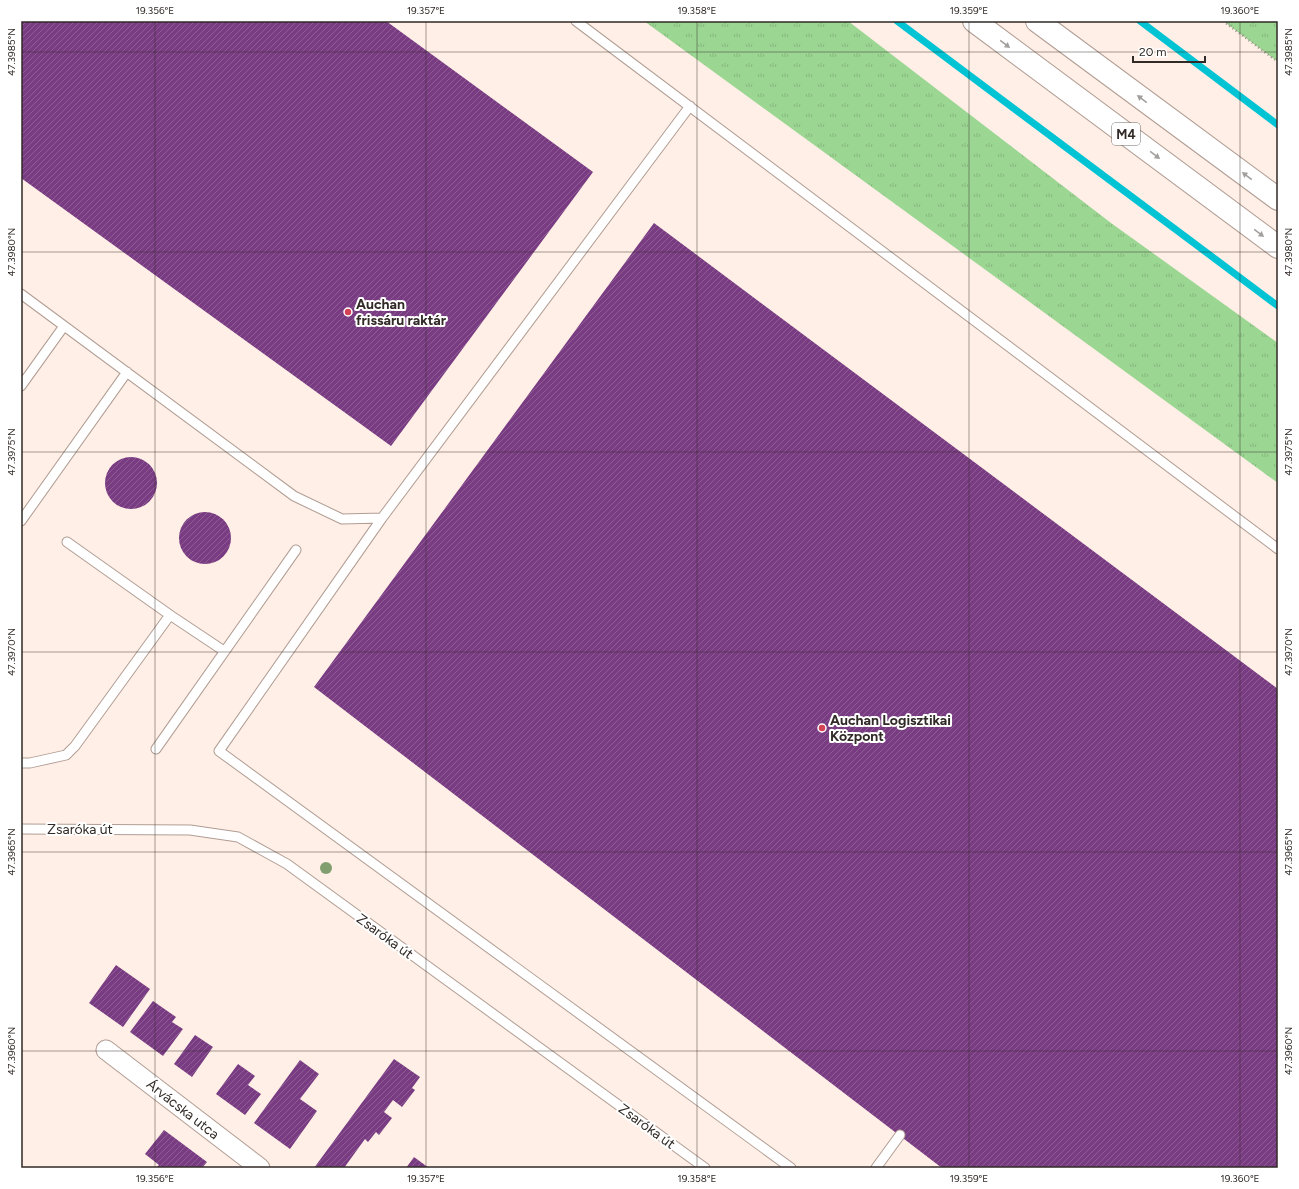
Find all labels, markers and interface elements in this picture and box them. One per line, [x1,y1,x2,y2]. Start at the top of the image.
text: 19.356°E [136,4,174,17]
text: 19.357°E [407,4,445,17]
text: 19.358°E [678,4,716,17]
text: 19.359°E [950,4,988,17]
text: 19.360°E [1221,4,1260,17]
text: 47.3985°N [5,28,18,76]
text: 47.3985°N [1282,28,1295,76]
scale bar [1133,38,1205,64]
one-way arrow [1000,40,1011,48]
text: 20 m [1139,45,1167,59]
one-way arrow [1137,95,1148,103]
road number: M4 [1112,123,1140,145]
one-way arrow [1149,151,1160,159]
one-way arrow [1241,172,1252,180]
text: 47.3980°N [5,228,18,276]
one-way arrow [1254,228,1264,236]
text: 47.3980°N [1282,228,1295,276]
place label: Auchan frissáru raktár [356,296,447,329]
marker: Auchan frissáru raktár [343,307,353,317]
text: 47.3975°N [5,428,18,476]
text: 47.3975°N [1282,428,1295,476]
text: 47.3970°N [5,628,18,676]
text: 47.3970°N [1282,628,1295,676]
place label: Auchan Logisztikai Központ [830,712,951,745]
marker: Auchan Logisztikai Központ [817,723,827,733]
street label: Zsaróka út [47,821,113,838]
text: 47.3965°N [5,828,18,876]
text: 47.3965°N [1282,828,1295,876]
street label: Zsaróka út [353,910,416,963]
text: 47.3960°N [5,1027,18,1075]
text: 47.3960°N [1282,1027,1295,1075]
street label: Árvácska utca [143,1076,222,1143]
street label: Zsaróka út [615,1100,678,1153]
text: 19.356°E [136,1172,174,1185]
text: 19.357°E [407,1172,445,1185]
text: 19.358°E [678,1172,716,1185]
text: 19.359°E [950,1172,988,1185]
text: 19.360°E [1221,1172,1260,1185]

